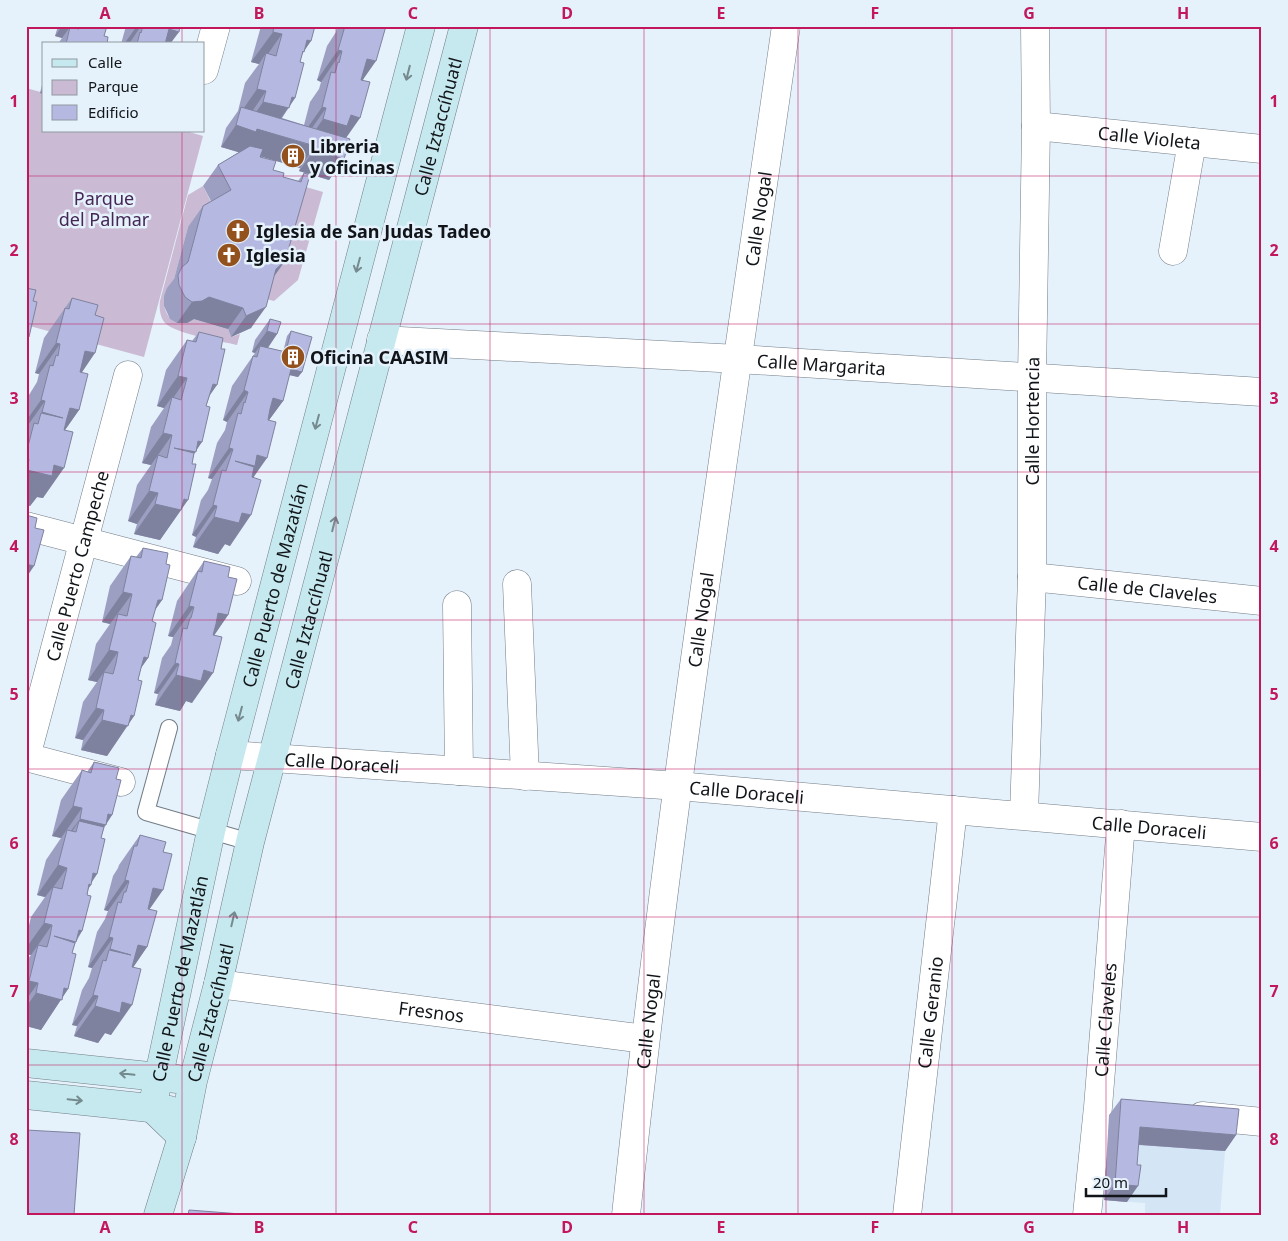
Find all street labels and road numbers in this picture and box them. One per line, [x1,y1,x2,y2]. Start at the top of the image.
street label: Calle Iztaccíhuatl [408,55,467,198]
street label: Calle Violeta [1097,120,1202,155]
street label: Calle Nogal [739,170,777,268]
street label: Calle Margarita [756,348,887,380]
street label: Calle Hortencia [1020,357,1044,485]
street label: Calle Puerto Campeche [40,468,114,664]
street label: Calle Puerto de Mazatlán [236,480,313,690]
street label: Calle Iztaccíhuatl [279,548,338,692]
street label: Calle Nogal [682,570,719,669]
street label: Calle de Claveles [1076,570,1218,608]
street label: Calle Doraceli [284,747,400,779]
street label: Calle Doraceli [688,775,805,809]
street label: Calle Doraceli [1091,810,1207,844]
street label: Calle Puerto de Mazatlán [146,873,213,1084]
street label: Calle Iztaccíhuatl [181,941,239,1085]
street label: Calle Geranio [912,955,948,1070]
street label: Calle Claveles [1088,962,1122,1078]
street label: Calle Nogal [630,972,666,1070]
street label: Fresnos [397,995,465,1028]

